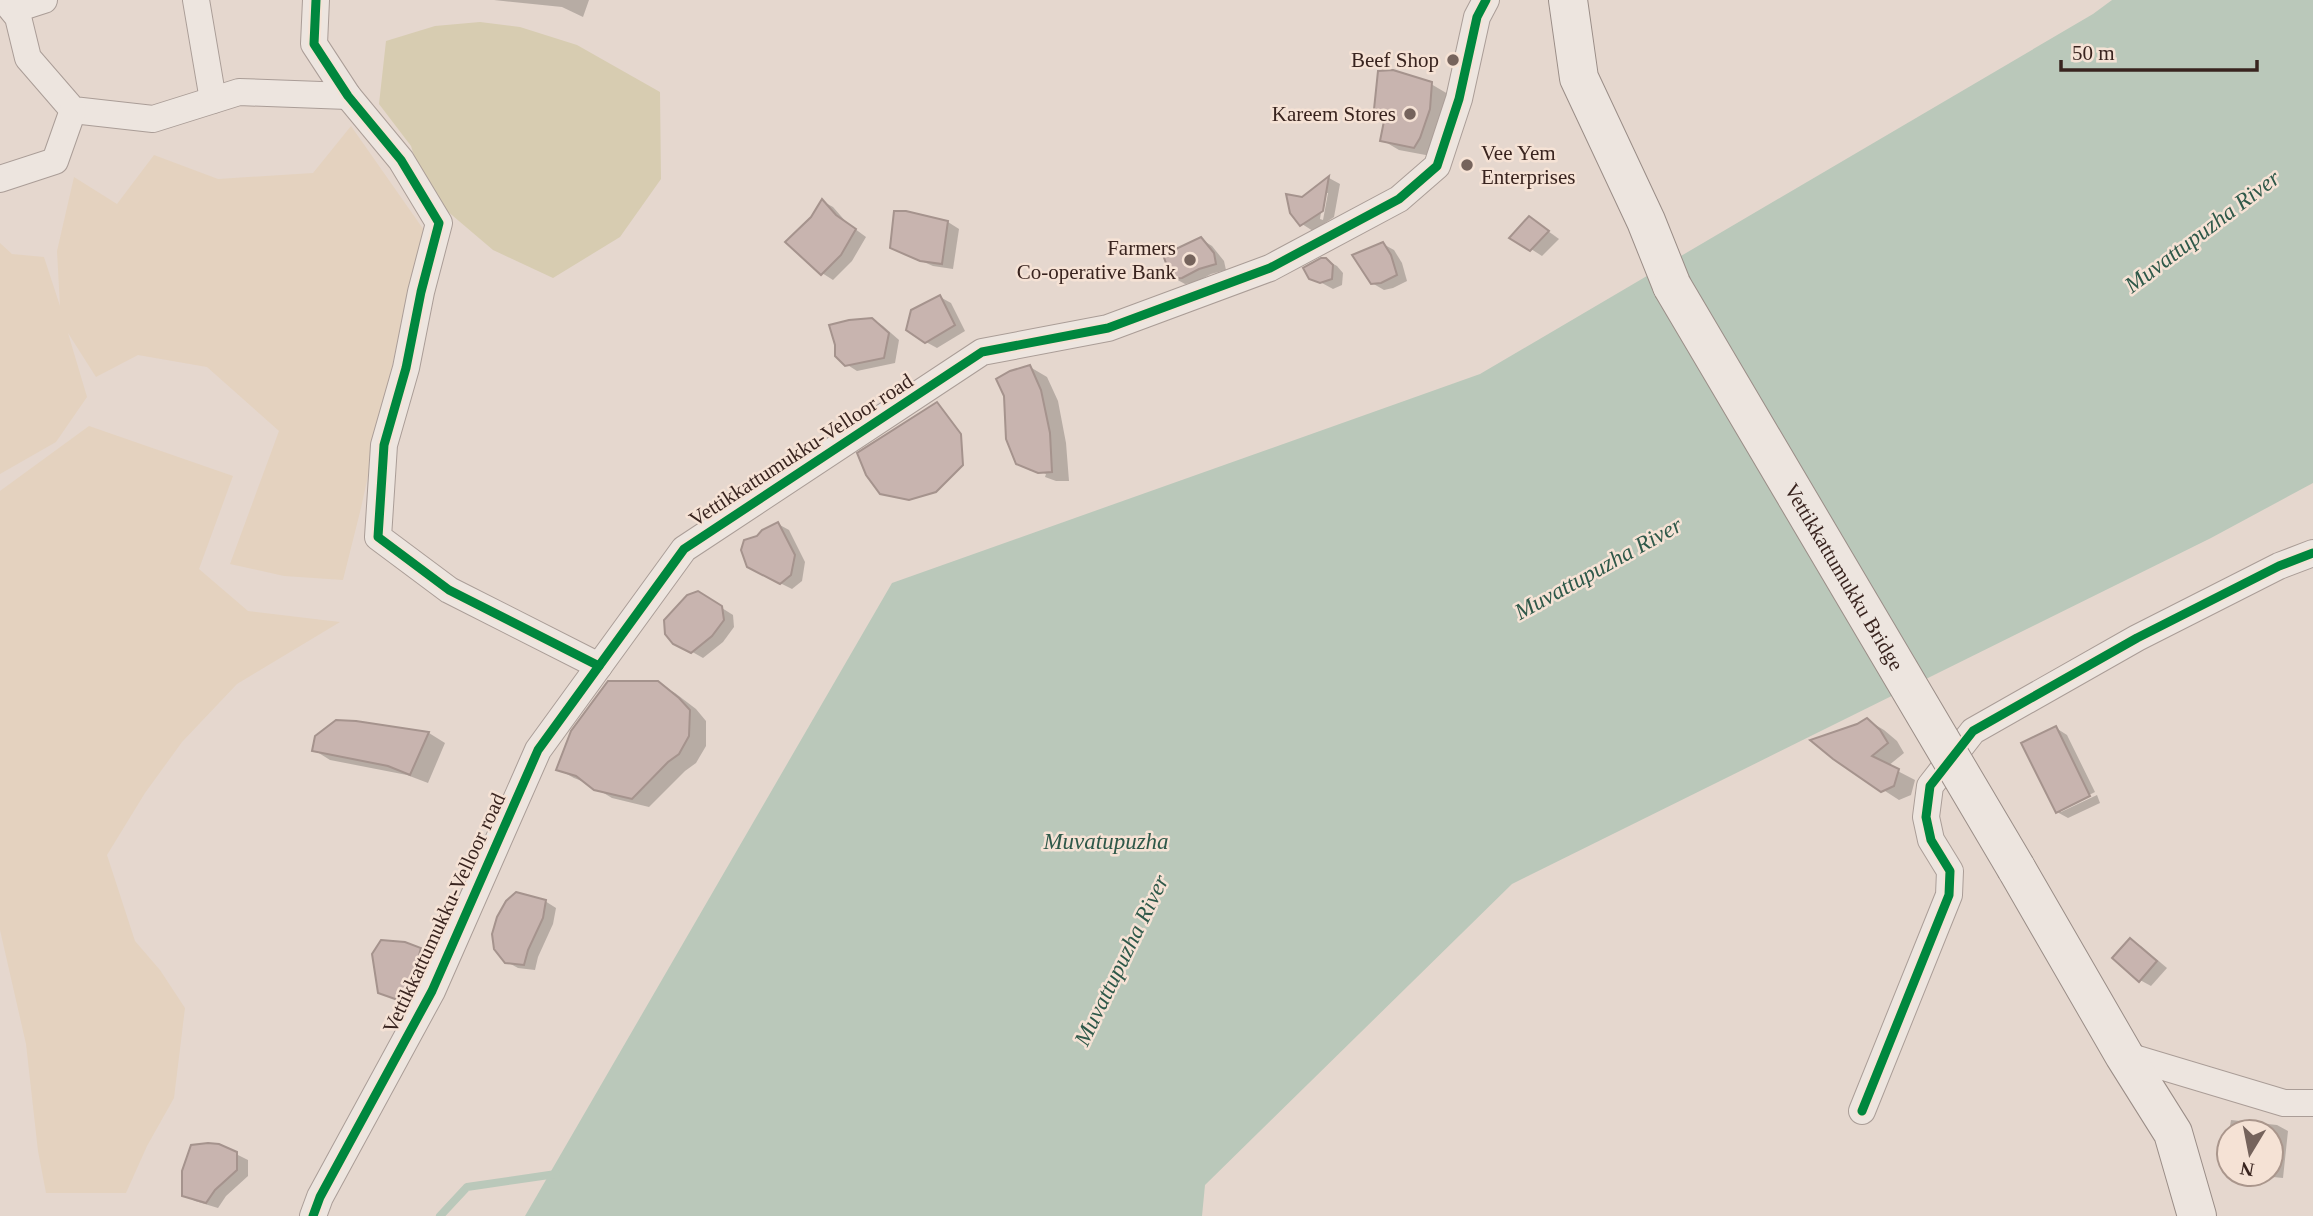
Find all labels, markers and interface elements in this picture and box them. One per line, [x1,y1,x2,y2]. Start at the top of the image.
scale bar [2061,28,2257,72]
text: 50 m [2072,41,2115,65]
place label: Beef Shop [1351,48,1439,72]
marker: Beef Shop [1445,52,1461,68]
place label: Kareem Stores [1272,102,1396,126]
marker: Kareem Stores [1402,106,1418,122]
place label: Vee Yem Enterprises [1481,141,1575,189]
marker: Vee Yem Enterprises [1459,157,1475,173]
water label: Muvattupuzha River [2119,164,2285,298]
place label: Farmers Co-operative Bank [1017,236,1176,284]
marker: Farmers Co-operative Bank [1182,252,1198,268]
street label: Vettikkattumukku-Velloor road [685,368,918,531]
street label: Vettikkattumukku Bridge [1779,479,1909,675]
water label: Muvattupuzha River [1509,512,1687,625]
street label: Vettikkattumukku-Velloor road [378,789,510,1037]
water label: Muvatupuzha [1042,829,1169,854]
water label: Muvattupuzha River [1069,870,1174,1051]
north arrow [2215,1118,2285,1188]
text: N [2238,1158,2256,1181]

